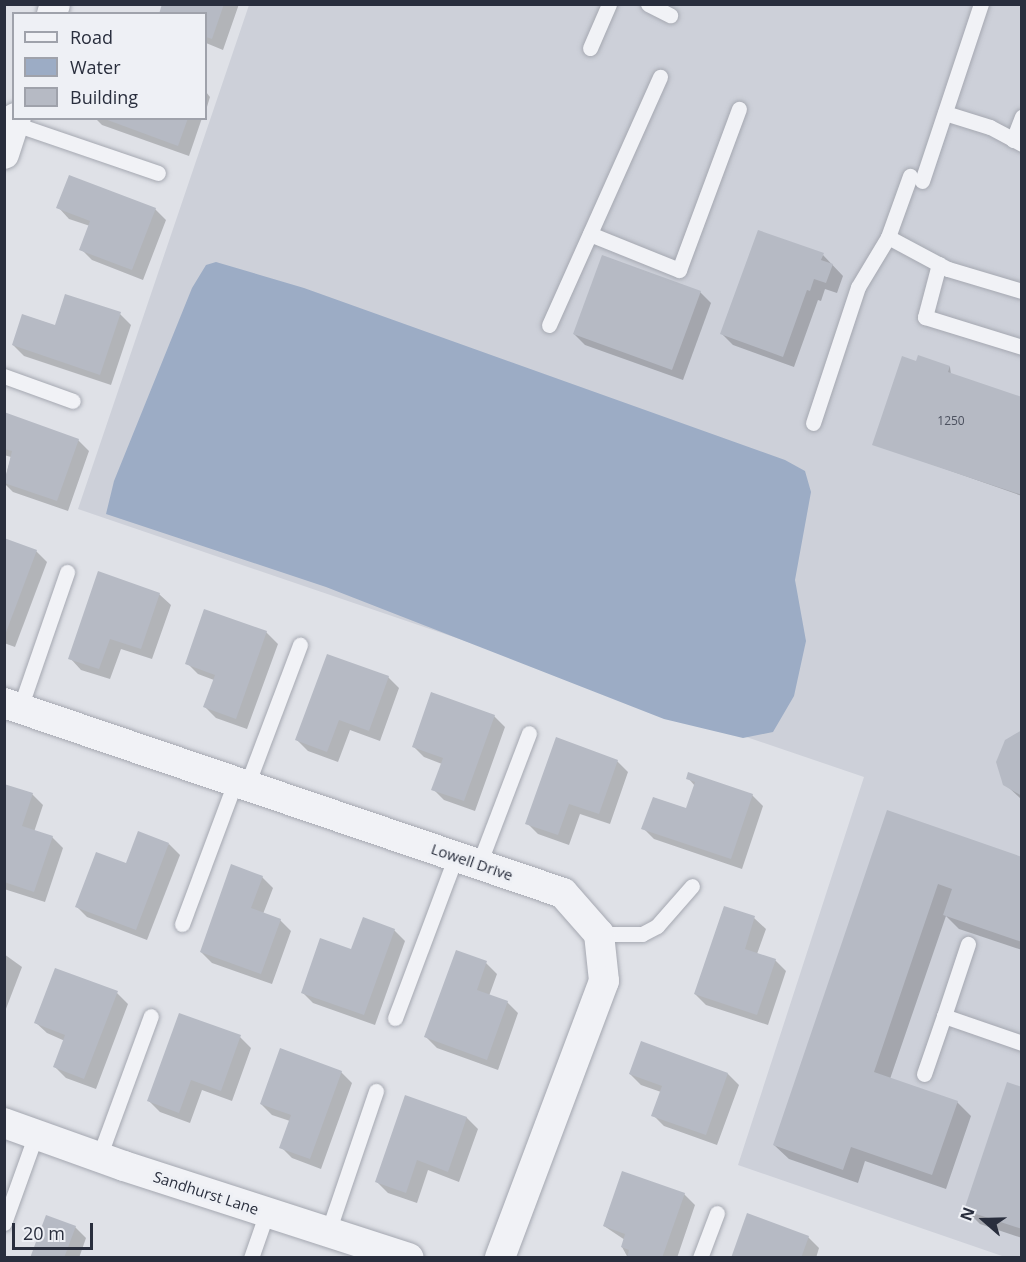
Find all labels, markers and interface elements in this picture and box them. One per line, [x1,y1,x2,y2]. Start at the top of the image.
legend [12,12,207,120]
text: Road [70,25,113,49]
text: Water [70,55,121,79]
text: Building [70,85,138,109]
house number: 1250 [937,414,965,428]
street label: Lowell Drive [429,840,515,884]
street label: Sandhurst Lane [151,1167,261,1219]
north arrow [954,1190,1014,1250]
text: N [955,1204,980,1224]
scale bar [15,1211,96,1249]
text: 20 m [23,1221,65,1245]

